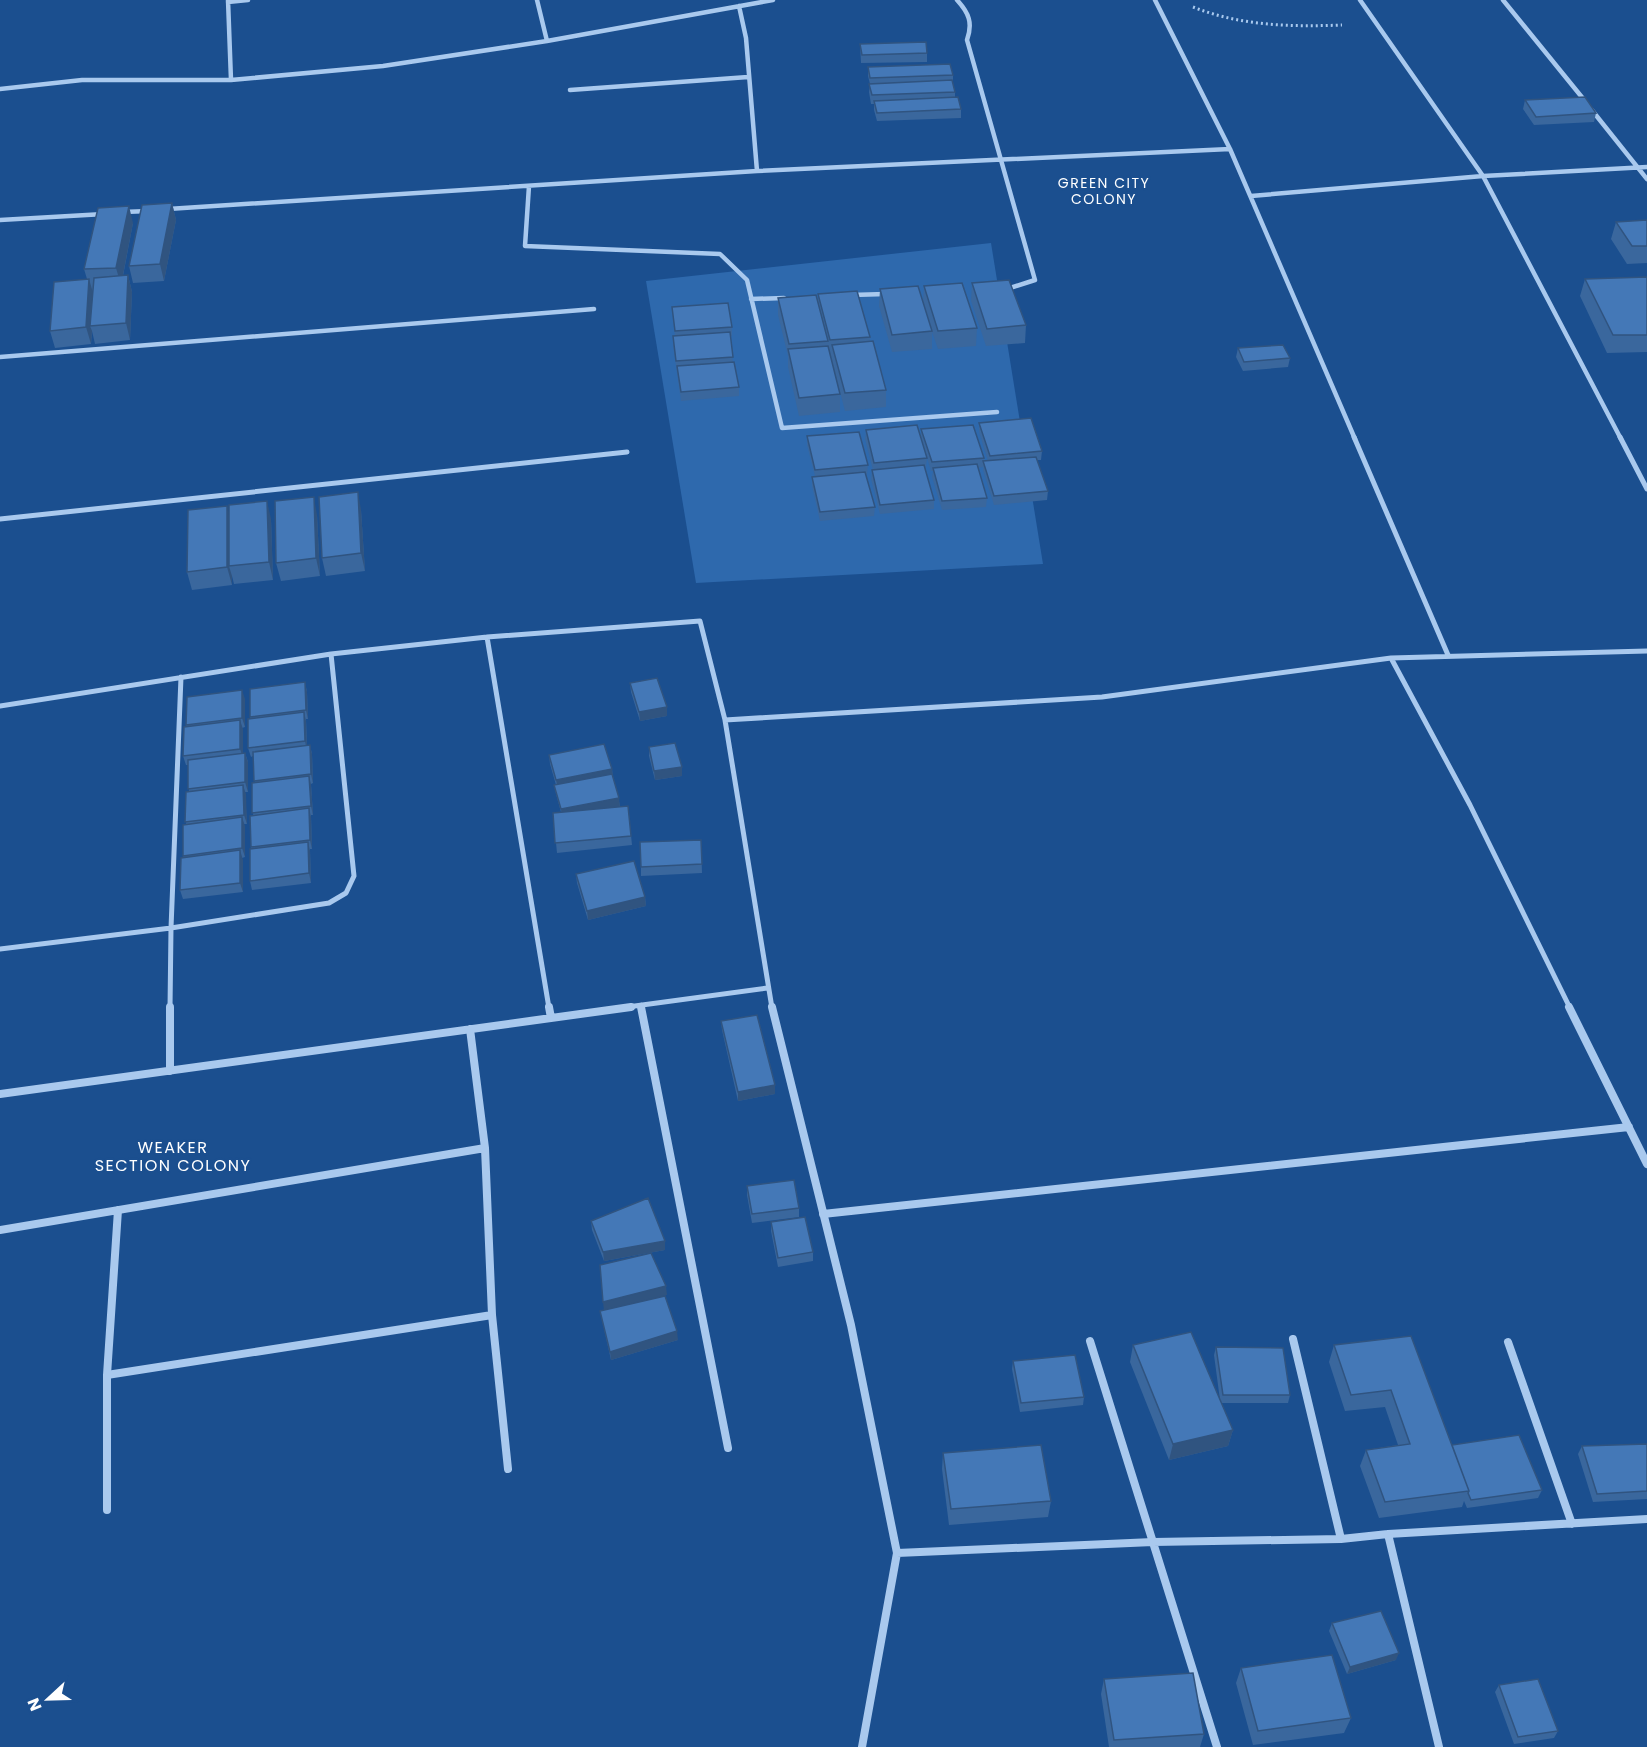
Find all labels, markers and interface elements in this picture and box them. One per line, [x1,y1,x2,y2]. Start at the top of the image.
district label: GREEN CITY COLONY [1058,173,1150,209]
district label: WEAKER SECTION COLONY [95,1136,251,1177]
north arrow [18,1669,78,1729]
text: N [22,1695,47,1714]

